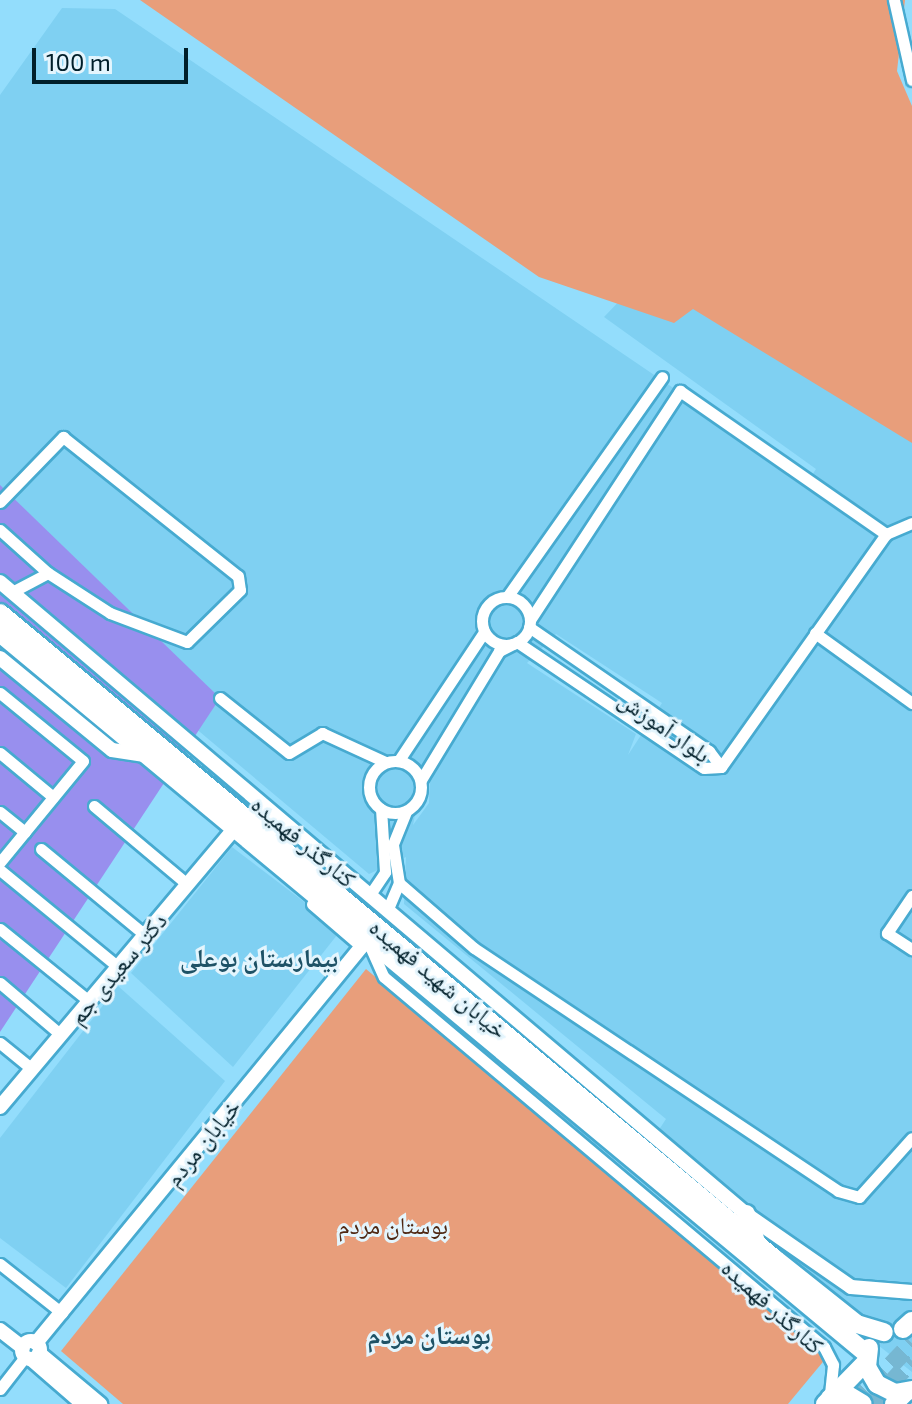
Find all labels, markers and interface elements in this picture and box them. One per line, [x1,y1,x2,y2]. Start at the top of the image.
scale bar [36,32,192,82]
text: 100 m [46,47,111,76]
street label: بلوار آموزش [614,684,716,768]
street label: کنارگذر فهمیده [246,789,362,893]
street label: دکتر سعیدی جم [62,906,172,1030]
street label: خیابان شهید فهمیده [364,912,514,1044]
district label: بیمارستان بوعلی [180,941,338,973]
street label: خیابان مردم [158,1092,246,1192]
park label: بوستان مردم [338,1211,448,1239]
street label: کنارگذر فهمیده [716,1253,830,1359]
district label: بوستان مردم [367,1318,491,1350]

